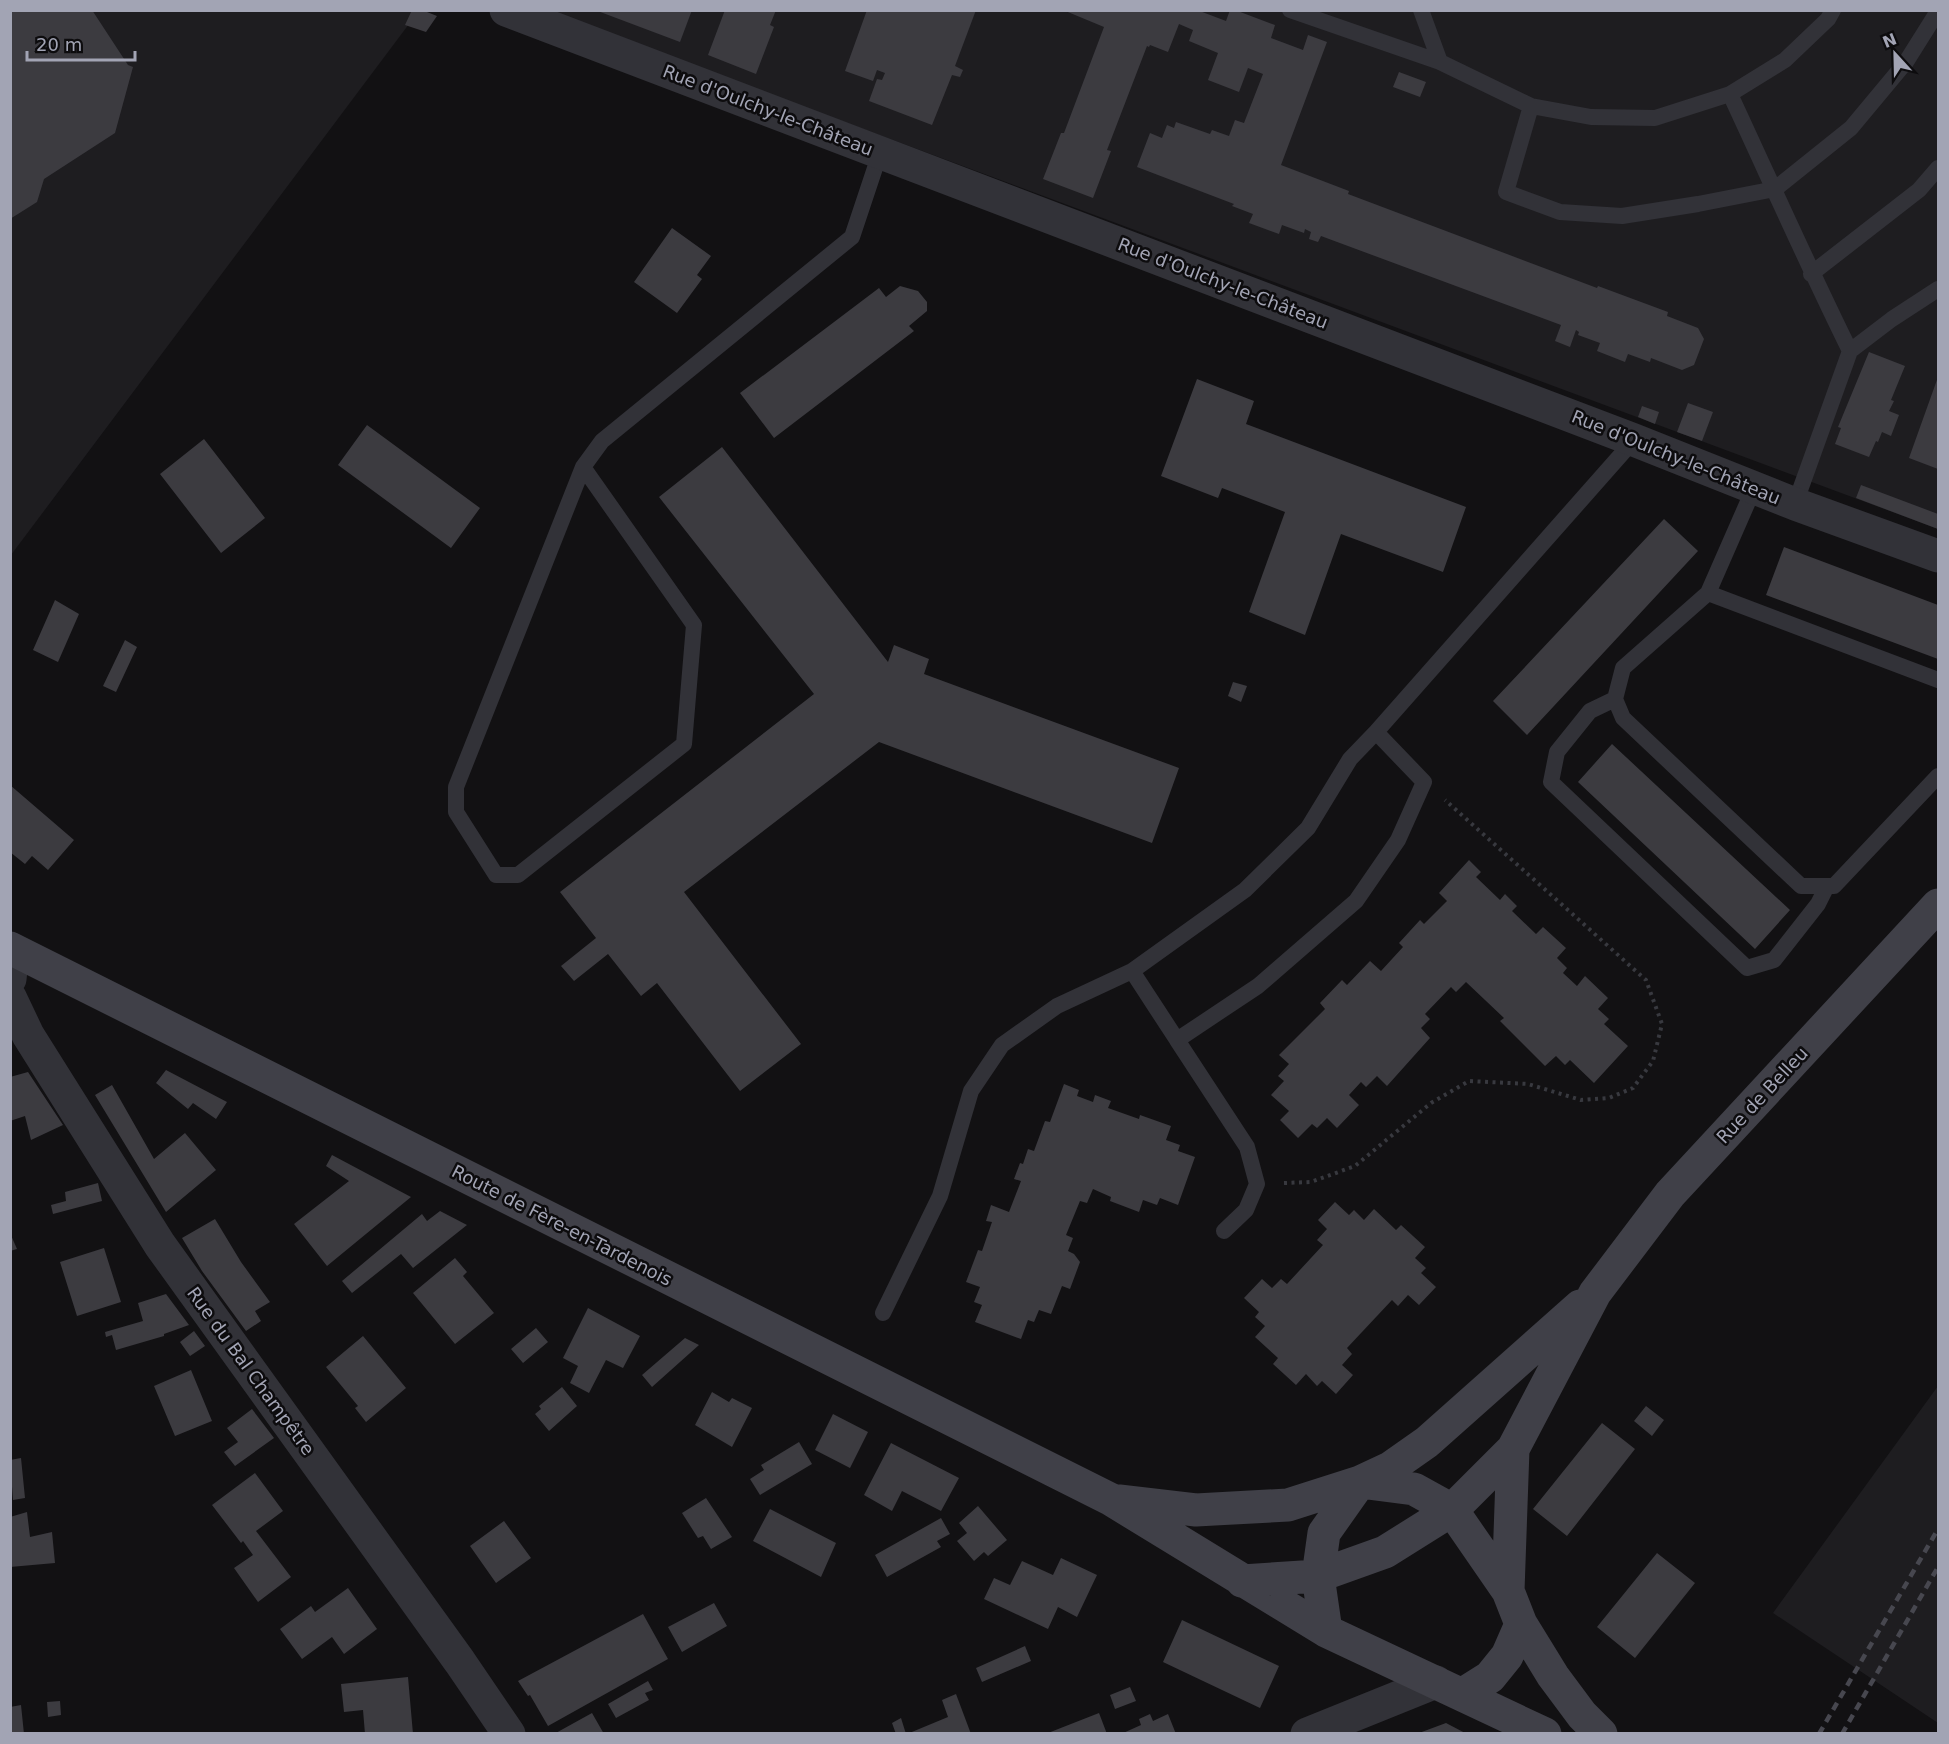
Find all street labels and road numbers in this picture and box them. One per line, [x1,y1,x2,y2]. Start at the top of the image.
street label: Rue d'Oulchy-le-Château [660,60,876,160]
street label: Rue d'Oulchy-le-Château [1115,233,1331,333]
street label: Rue d'Oulchy-le-Château [1569,405,1783,509]
street label: Rue de Belleu [1712,1042,1812,1148]
street label: Route de Fère-en-Tardenois [449,1160,675,1290]
street label: Rue du Bal Champêtre [183,1283,319,1459]

